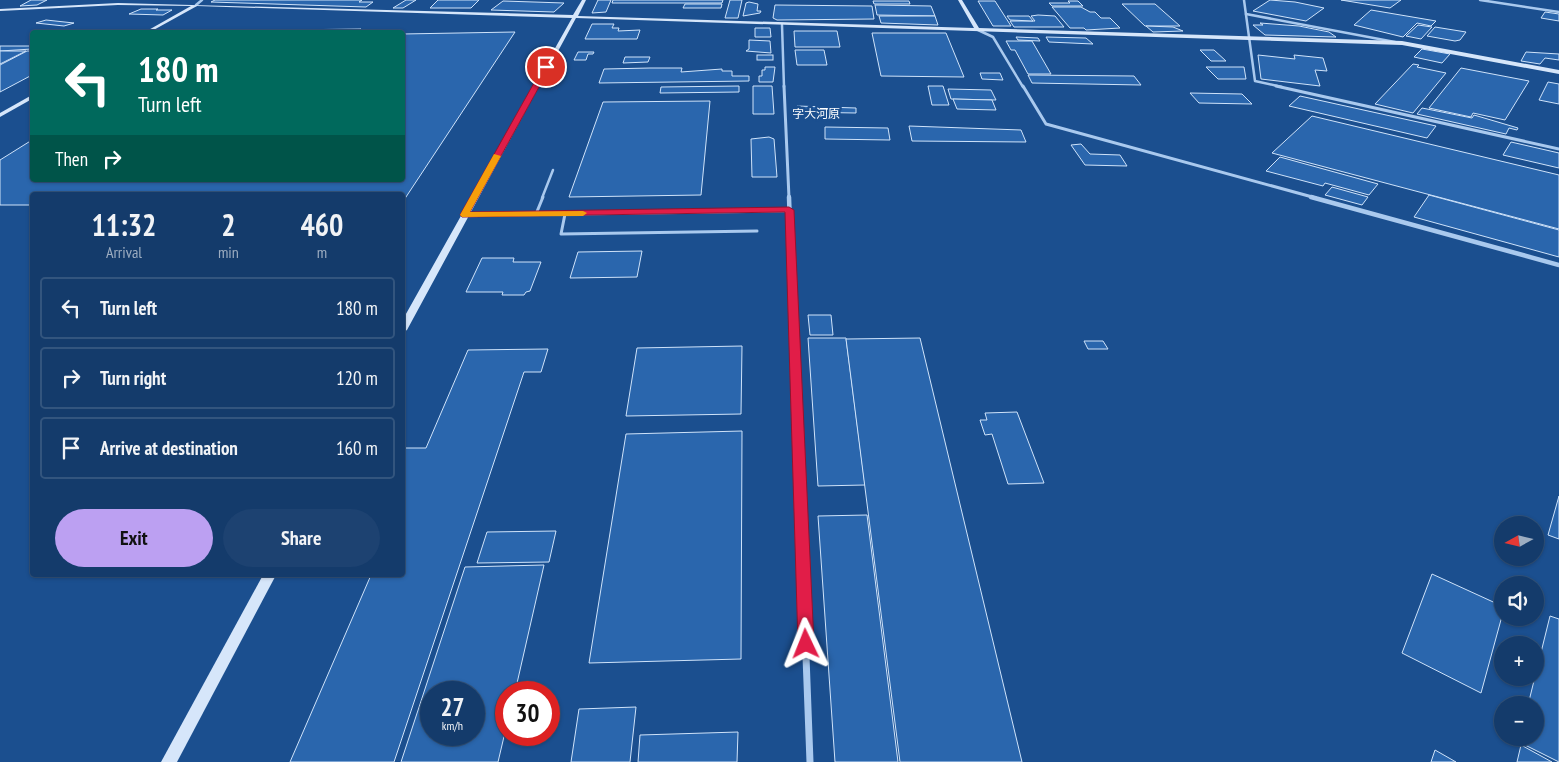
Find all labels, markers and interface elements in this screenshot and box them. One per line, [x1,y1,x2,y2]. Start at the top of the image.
text: 180 m [138,46,219,92]
pin [525,46,567,88]
icon: left [55,50,120,115]
icon: arrive [532,53,560,81]
text: Turn left [138,90,202,118]
district label: 字大河原 [792,106,840,121]
icon: right [98,145,126,173]
text: Then [55,147,88,171]
text: 11:32 [92,205,156,244]
text: 2 [221,205,236,244]
text: 460 [300,205,343,244]
text: Arrival [106,242,142,262]
text: min [218,242,239,262]
text: m [317,242,327,262]
icon: left [57,294,85,322]
text: Turn left [100,296,157,320]
text: 180 m [336,296,378,320]
icon: right [57,364,85,392]
text: Turn right [100,366,166,390]
text: 120 m [336,366,378,390]
icon: arrive [57,434,85,462]
text: Arrive at destination [100,436,238,460]
text: 160 m [336,436,378,460]
button: Exit [55,509,213,567]
button: Share [223,509,380,567]
north arrow [1494,516,1544,566]
map controls [1494,516,1544,746]
button: sound [1494,576,1544,626]
position arrow [779,617,831,669]
button: + [1494,636,1544,686]
speed limit sign: 30 [495,681,560,746]
text: 27 [441,691,464,723]
button: − [1494,696,1544,746]
text: km/h [442,718,463,733]

